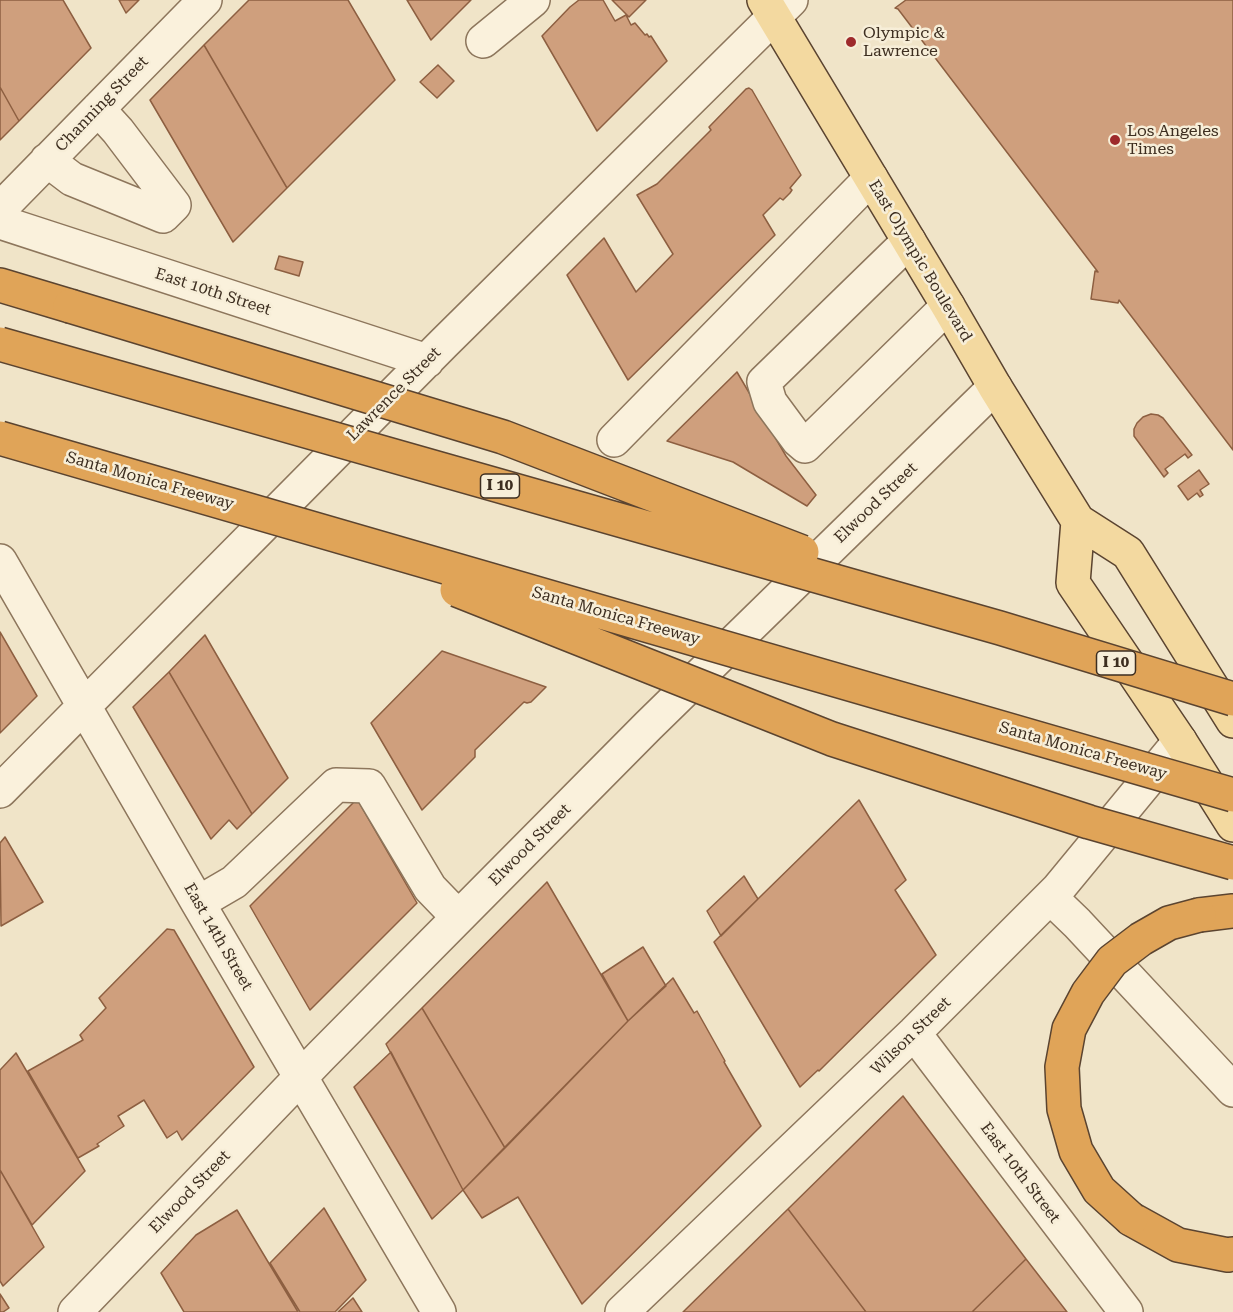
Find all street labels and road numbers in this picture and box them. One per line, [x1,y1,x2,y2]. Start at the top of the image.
street label: Channing Street [51,52,153,156]
street label: East Olympic Boulevard [864,177,976,345]
street label: East 10th Street [153,264,273,320]
street label: Lawrence Street [343,343,445,445]
street label: Santa Monica Freeway [64,448,236,514]
street label: Elwood Street [831,459,921,547]
road number: I 10 [480,474,520,498]
street label: Santa Monica Freeway [530,583,702,649]
road number: I 10 [1096,651,1136,675]
street label: Santa Monica Freeway [997,718,1169,784]
street label: Elwood Street [485,800,575,890]
street label: East 14th Street [179,880,257,994]
street label: Wilson Street [867,993,955,1079]
street label: East 10th Street [976,1119,1064,1227]
street label: Elwood Street [146,1147,234,1237]

